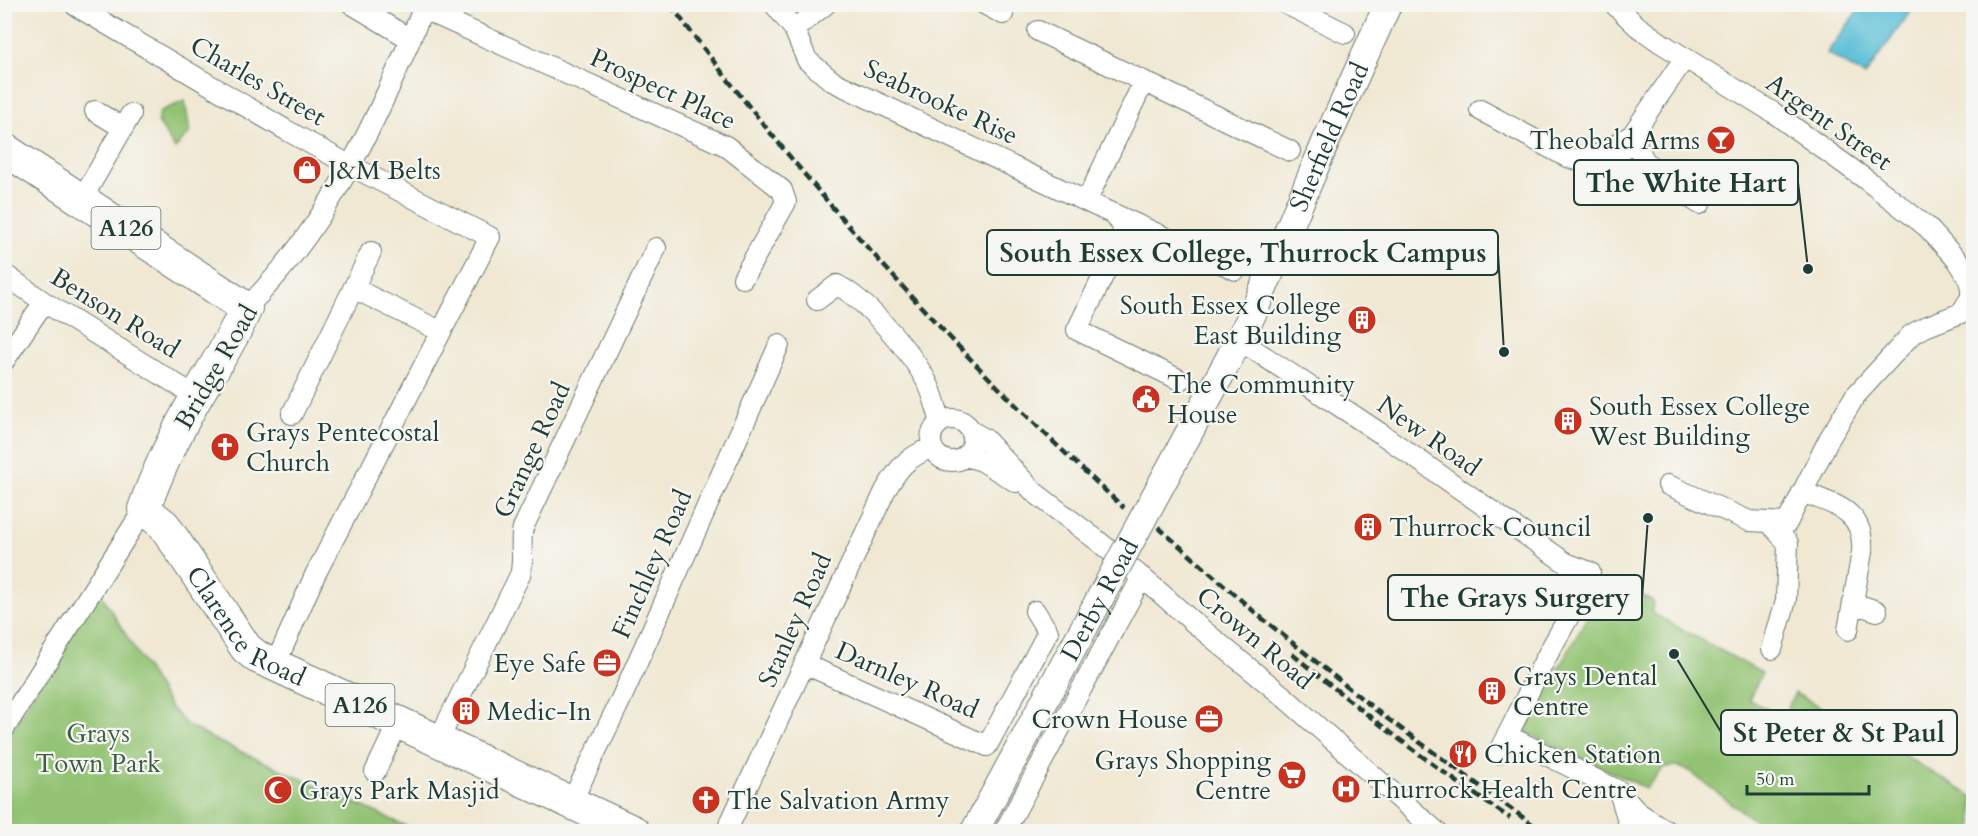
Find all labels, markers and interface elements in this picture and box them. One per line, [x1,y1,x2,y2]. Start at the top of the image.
street label: Charles Street [184,28,332,134]
street label: Prospect Place [584,40,742,138]
street label: Seabrooke Rise [858,51,1024,153]
street label: Sherfield Road [1281,56,1377,217]
street label: Argent Street [1759,66,1899,178]
place label: Theobald Arms [1530,123,1700,158]
bar icon: Theobald Arms [1705,124,1737,156]
place label: J&M Belts [324,153,441,188]
shop icon: J&M Belts [291,154,323,186]
callout: The White Hart [1574,160,1798,205]
text: The White Hart [1586,165,1787,202]
road number: A126 [92,207,160,249]
callout: South Essex College, Thurrock Campus [987,230,1498,275]
text: South Essex College, Thurrock Campus [1000,235,1486,272]
street label: Benson Road [44,259,186,367]
place label: South Essex College East Building [1120,288,1341,353]
street label: Bridge Road [166,298,266,436]
building icon: South Essex College East Building [1346,304,1378,336]
place label: The Community House [1167,367,1356,432]
street label: Grange Road [485,376,579,524]
public building icon: The Community House [1130,383,1162,415]
street label: New Road [1370,388,1488,485]
place label: South Essex College West Building [1588,389,1810,454]
building icon: South Essex College West Building [1552,405,1584,437]
place label: Grays Pentecostal Church [246,415,440,480]
church icon: Grays Pentecostal Church [209,431,241,463]
street label: Finchley Road [604,484,700,644]
place label: Thurrock Council [1389,510,1592,545]
building icon: Thurrock Council [1352,511,1384,543]
street label: Derby Road [1052,532,1147,667]
street label: Stanley Road [750,547,840,693]
street label: Clarence Road [178,559,312,694]
callout: The Grays Surgery [1388,575,1642,620]
street label: Crown Road [1189,579,1321,698]
text: The Grays Surgery [1400,580,1631,617]
street label: Darnley Road [830,633,984,727]
place label: Eye Safe [493,646,586,681]
office icon: Eye Safe [591,647,623,679]
place label: Grays Dental Centre [1513,659,1658,724]
building icon: Grays Dental Centre [1476,675,1508,707]
road number: A126 [326,684,394,726]
place label: Medic-In [487,694,592,729]
building icon: Medic-In [450,695,482,727]
place label: Crown House [1031,702,1188,737]
office icon: Crown House [1193,703,1225,735]
callout: St Peter & St Paul [1721,710,1957,755]
text: St Peter & St Paul [1733,715,1945,752]
park label: Grays Town Park [35,716,161,781]
place label: Chicken Station [1484,737,1662,772]
restaurant icon: Chicken Station [1447,738,1479,770]
place label: Grays Shopping Centre [1095,743,1271,808]
scale bar [1747,758,1868,796]
supermarket icon: Grays Shopping Centre [1276,759,1308,791]
text: 50 m [1756,767,1795,792]
place label: Thurrock Health Centre [1367,772,1637,807]
place label: Grays Park Masjid [299,773,500,808]
hospital icon: Thurrock Health Centre [1330,773,1362,805]
mosque icon: Grays Park Masjid [262,774,294,806]
place label: The Salvation Army [727,783,950,818]
church icon: The Salvation Army [690,784,722,816]

